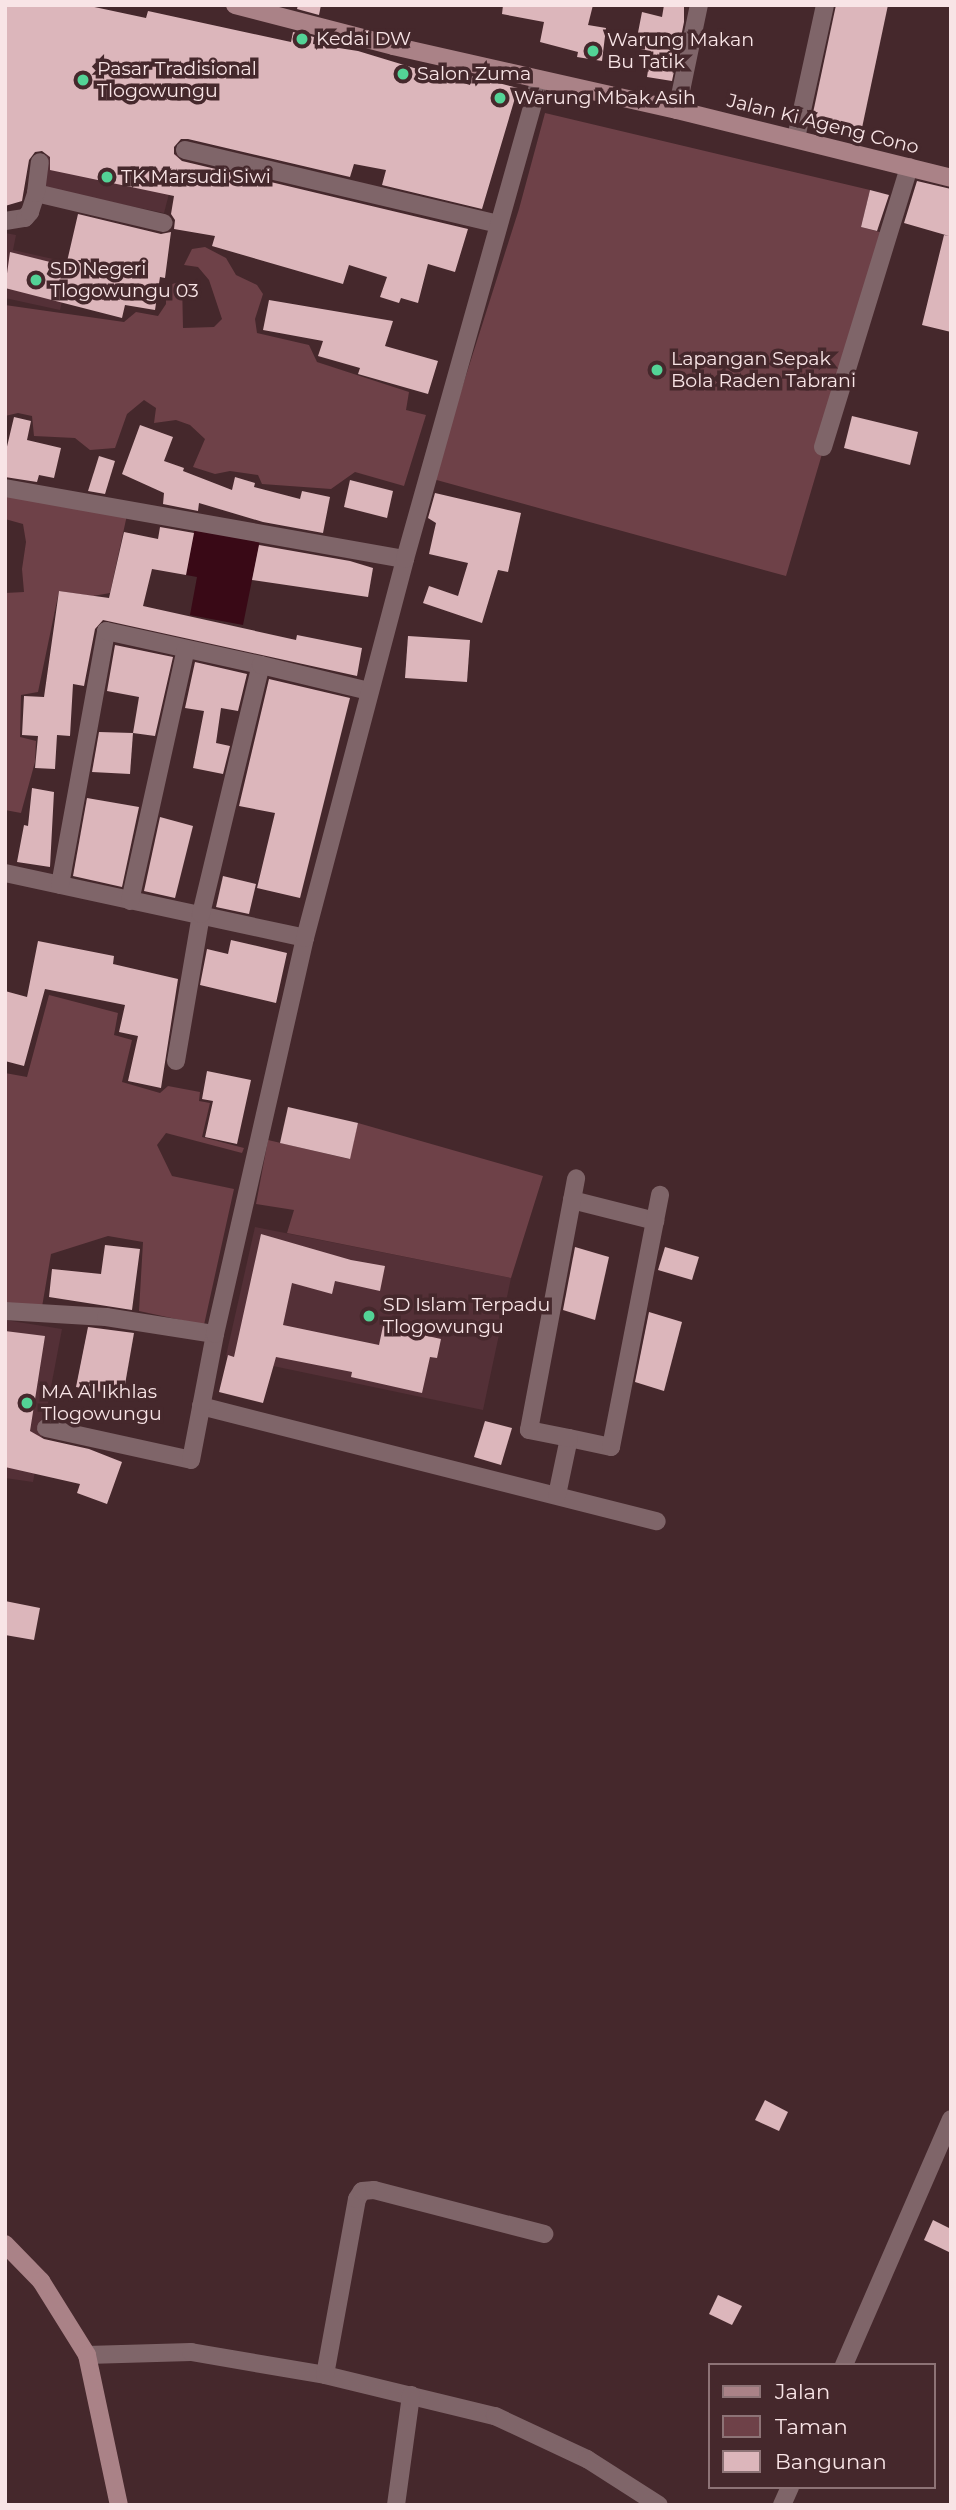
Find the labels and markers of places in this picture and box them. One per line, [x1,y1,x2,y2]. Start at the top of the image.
place label: Kedai DW [316,28,411,50]
place label: Warung Makan Bu Tatik [607,29,754,73]
marker: Kedai DW [294,31,310,47]
marker: Warung Makan Bu Tatik [585,43,601,59]
place label: Pasar Tradisional Tlogowungu [97,58,257,102]
place label: Salon Zuma [417,63,531,85]
marker: Salon Zuma [395,66,411,82]
marker: Pasar Tradisional Tlogowungu [75,72,91,88]
place label: Warung Mbak Asih [514,87,696,109]
marker: Warung Mbak Asih [492,90,508,106]
place label: TK Marsudi Siwi [121,166,271,188]
marker: TK Marsudi Siwi [99,169,115,185]
place label: SD Negeri Tlogowungu 03 [50,258,199,302]
marker: SD Negeri Tlogowungu 03 [28,272,44,288]
place label: Lapangan Sepak Bola Raden Tabrani [671,348,856,392]
marker: Lapangan Sepak Bola Raden Tabrani [649,362,665,378]
place label: SD Islam Terpadu Tlogowungu [383,1294,550,1338]
marker: SD Islam Terpadu Tlogowungu [361,1308,377,1324]
place label: MA Al Ikhlas Tlogowungu [41,1381,162,1425]
marker: MA Al Ikhlas Tlogowungu [19,1395,35,1411]

